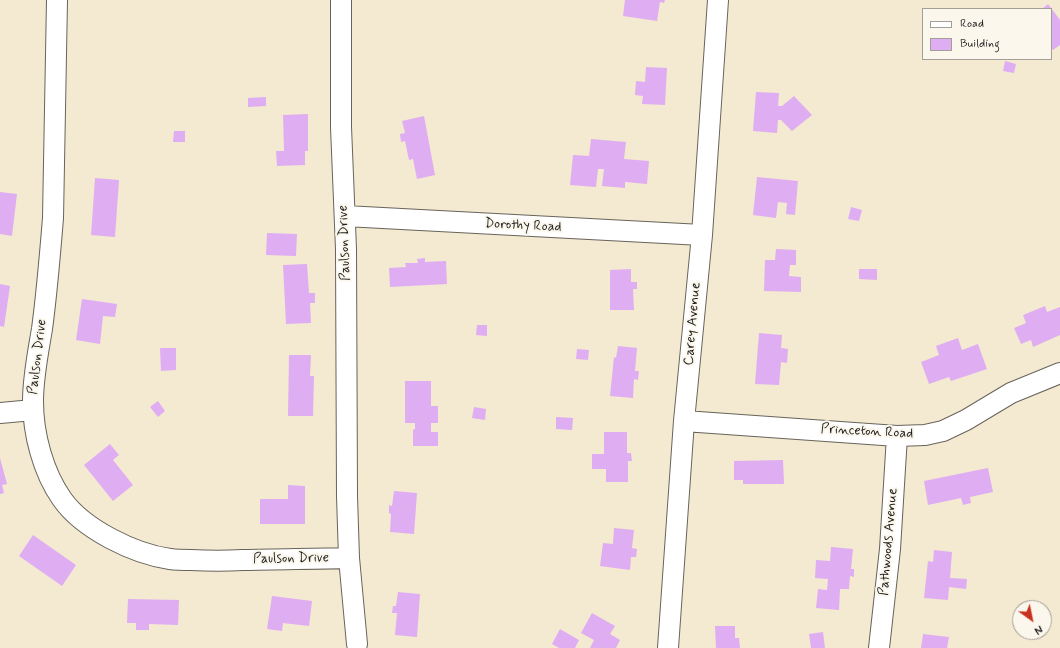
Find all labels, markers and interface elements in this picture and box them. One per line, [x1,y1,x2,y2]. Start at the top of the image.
legend [922,8,1052,60]
text: Road [960,16,984,32]
text: Building [960,36,1000,52]
street label: Paulson Drive [335,205,355,281]
street label: Dorothy Road [484,216,562,236]
street label: Carey Avenue [681,282,705,366]
street label: Paulson Drive [25,318,51,396]
street label: Princeton Road [820,421,914,443]
street label: Pathwoods Avenue [876,487,902,597]
street label: Paulson Drive [253,550,329,568]
north arrow [1012,600,1052,640]
text: N [1031,621,1045,637]

